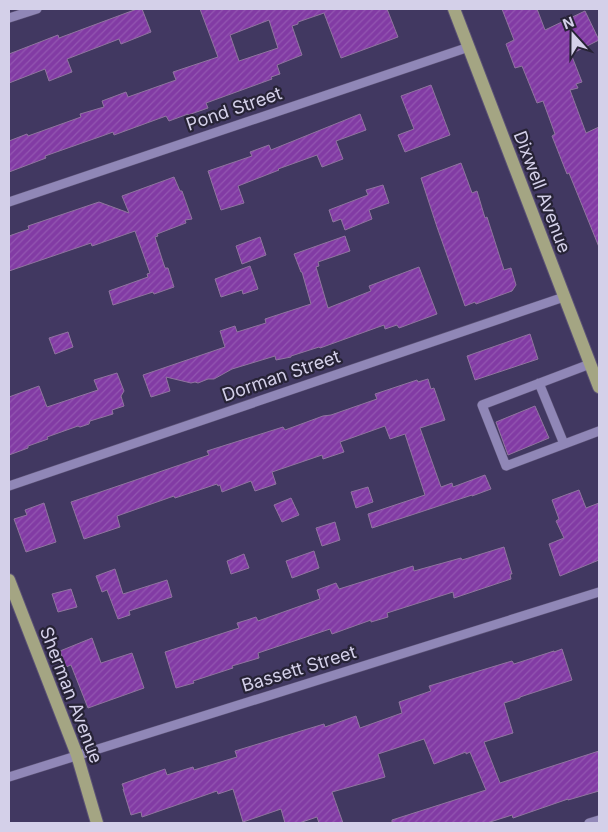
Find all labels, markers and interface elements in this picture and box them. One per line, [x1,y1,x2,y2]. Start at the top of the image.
north arrow [548,10,598,60]
text: N [560,13,576,32]
street label: Pond Street [183,82,284,135]
street label: Dixwell Avenue [510,128,575,256]
street label: Dorman Street [219,346,343,406]
street label: Sherman Avenue [36,624,107,766]
street label: Bassett Street [239,641,359,696]

